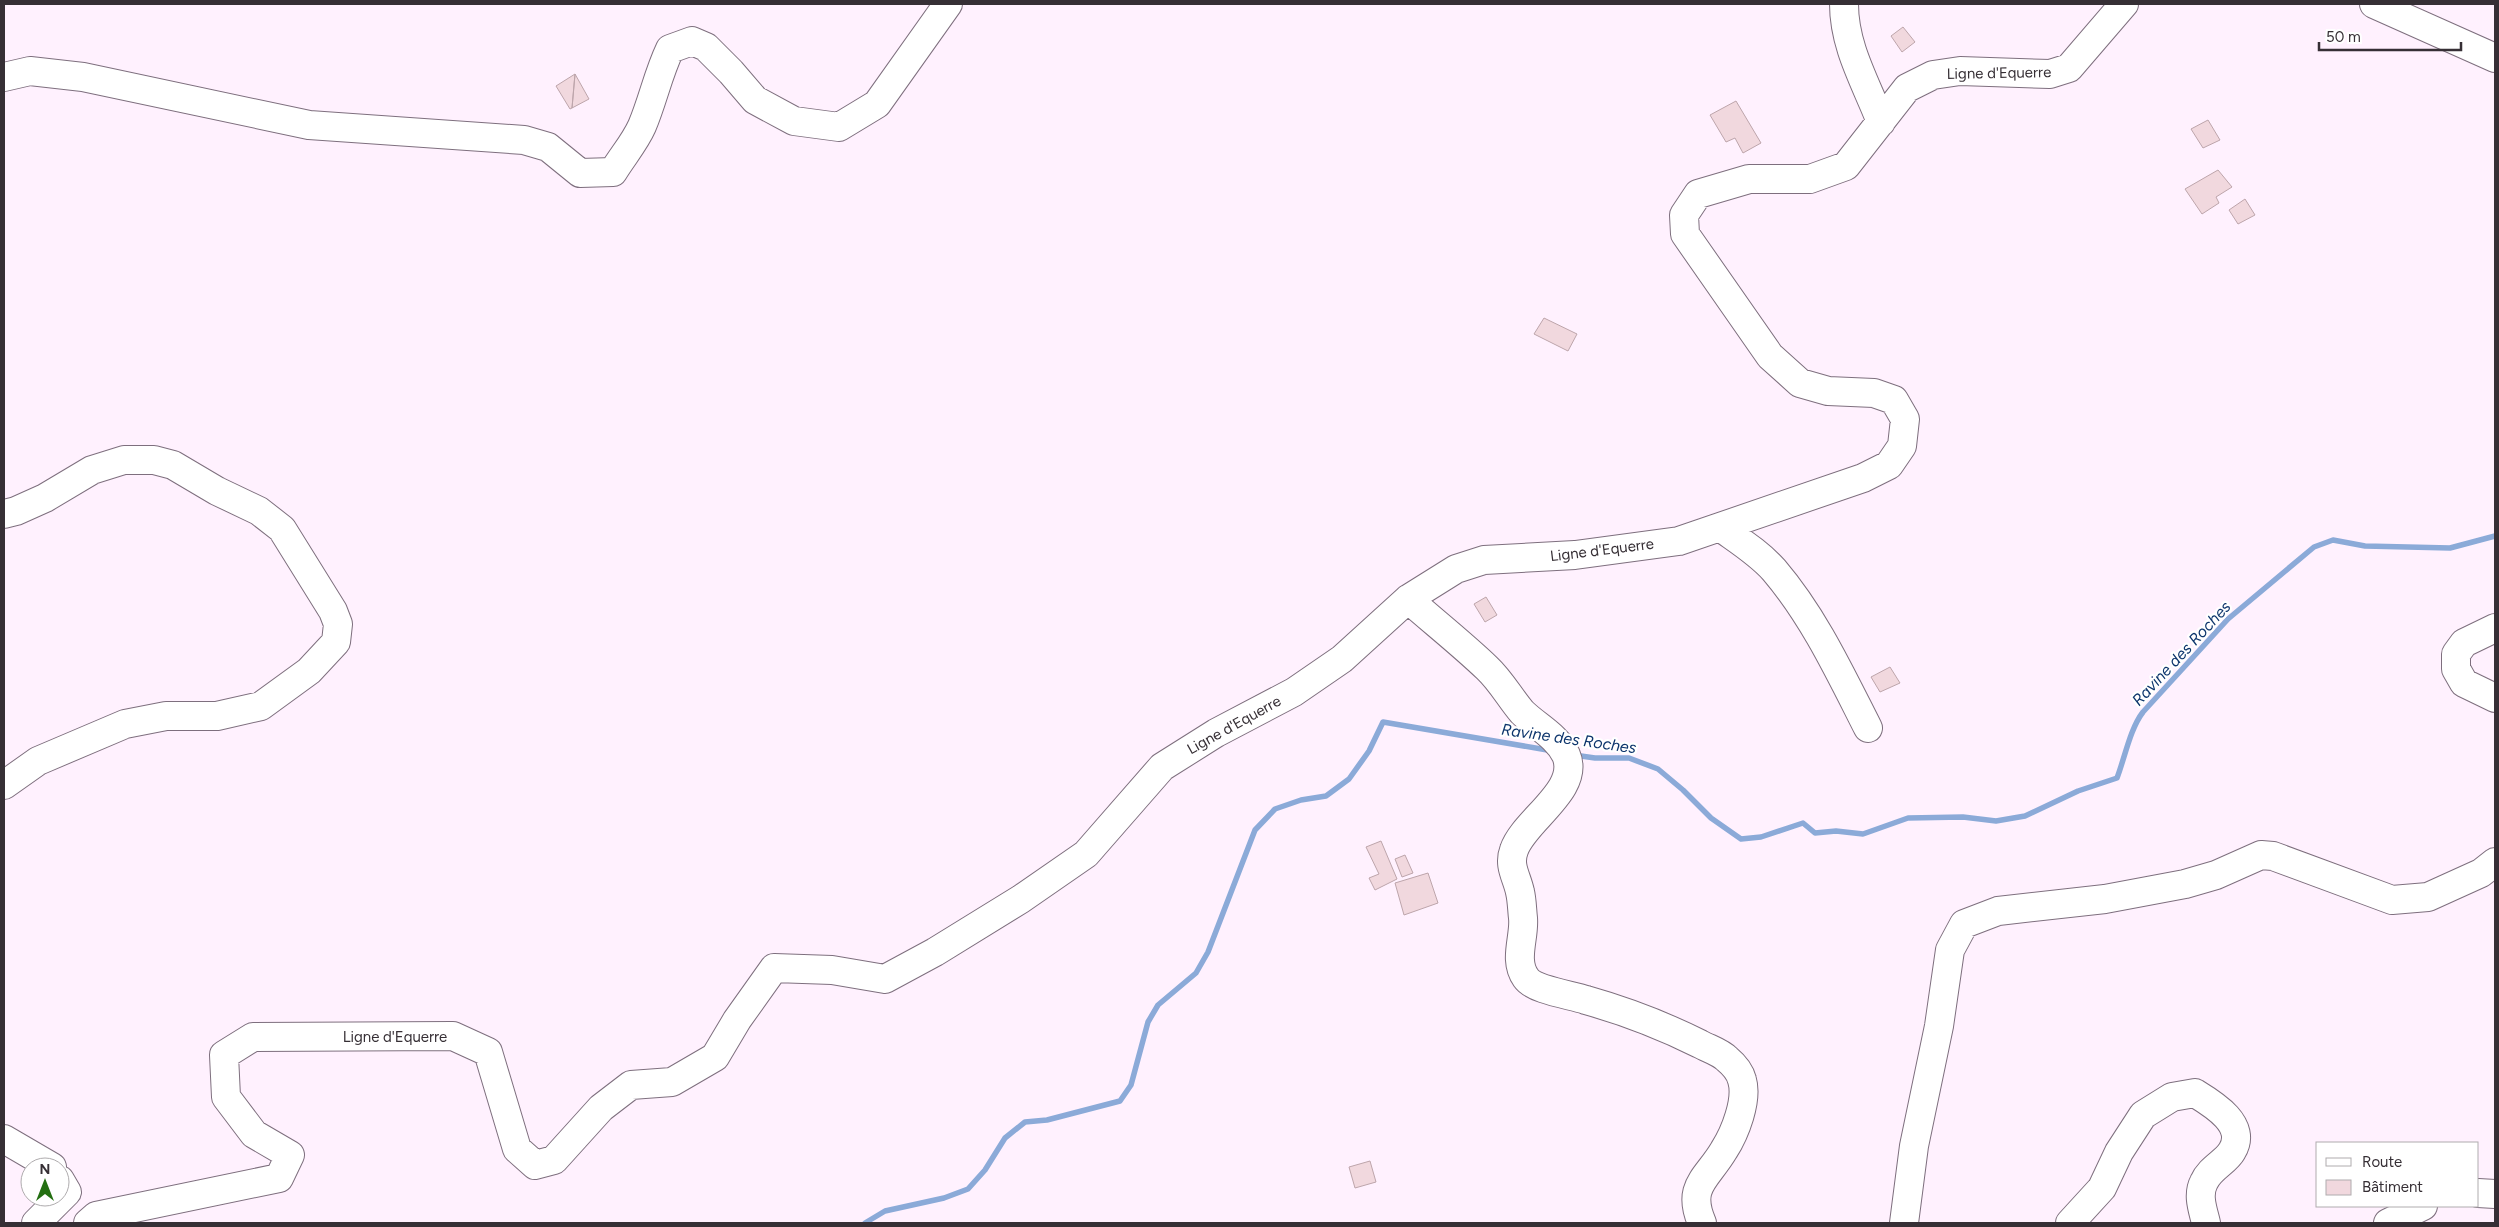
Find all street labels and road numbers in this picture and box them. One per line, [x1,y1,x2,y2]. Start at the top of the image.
street label: Ligne d'Equerre [1947,63,2051,83]
street label: Ligne d'Equerre [1549,535,1655,565]
street label: Ligne d'Equerre [1184,692,1284,758]
street label: Ligne d'Equerre [343,1028,447,1046]

